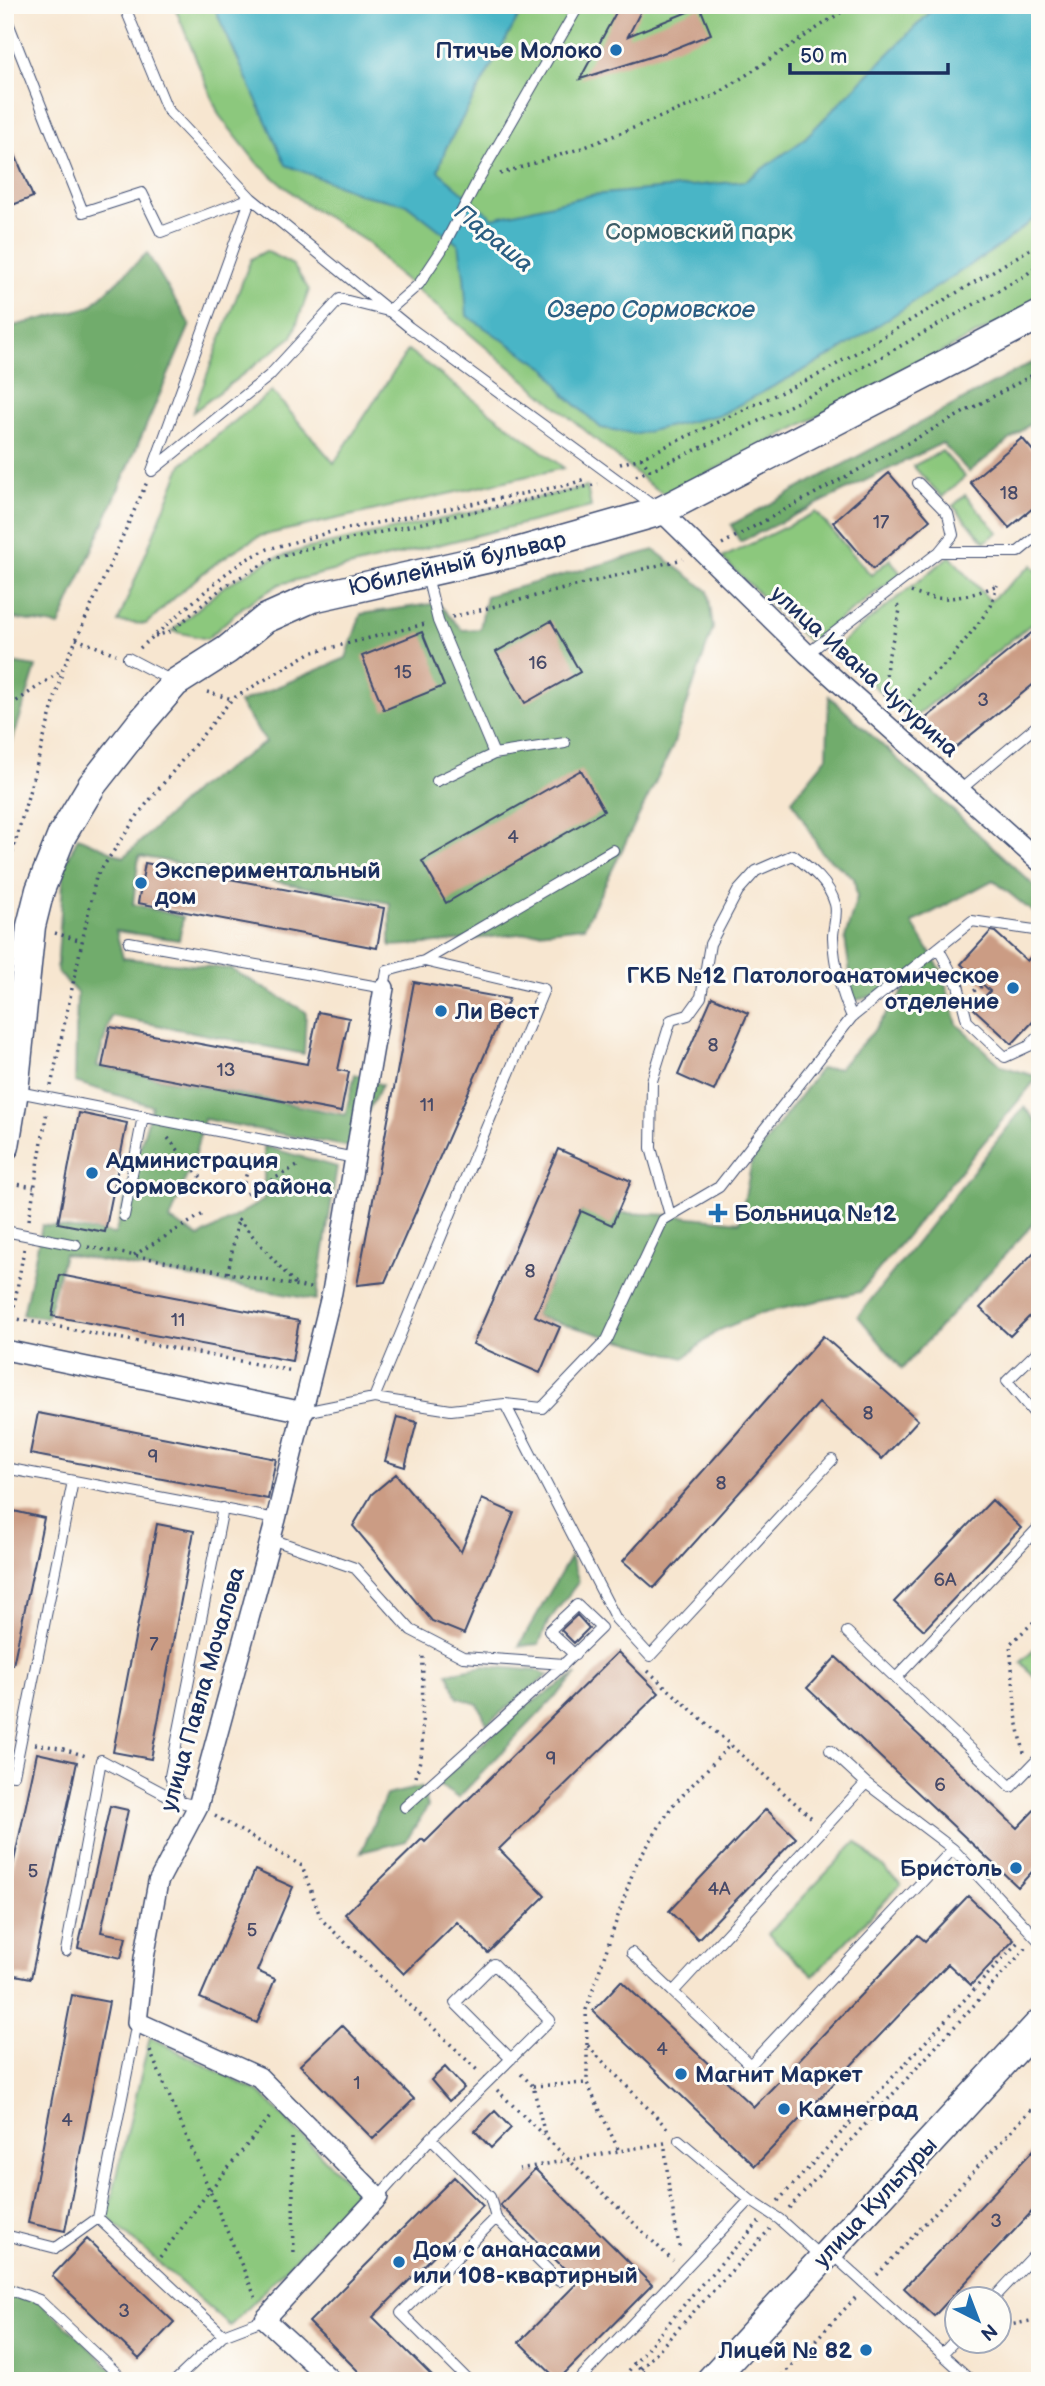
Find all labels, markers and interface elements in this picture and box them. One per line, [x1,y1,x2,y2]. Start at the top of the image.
scale bar [790,32,947,76]
place label: Птичье Молоко [435,37,602,65]
marker: Птичье Молоко [608,42,624,58]
text: 50 m [800,44,847,69]
water label: Параша [449,198,539,279]
park label: Сормовский парк [605,218,794,246]
water label: Озеро Сормовское [547,295,756,324]
house number: 18 [1000,482,1018,505]
house number: 17 [873,511,890,534]
street label: Юбилейный бульвар [346,525,569,603]
street label: улица Ивана Чугурина [765,580,964,764]
house number: 16 [529,652,547,675]
house number: 15 [394,661,412,684]
house number: 3 [977,689,989,712]
house number: 4 [507,826,519,849]
place label: Экспериментальный дом [154,857,381,911]
marker: Экспериментальный дом [133,875,149,891]
place label: ГКБ №12 Патологоанатомическое отделение [626,962,999,1016]
marker: ГКБ №12 Патологоанатомическое отделение [1005,980,1021,996]
place label: Ли Вест [454,998,539,1026]
marker: Ли Вест [433,1003,449,1019]
house number: 8 [707,1034,719,1057]
house number: 13 [216,1059,236,1082]
house number: 11 [420,1094,434,1117]
place label: Администрация Сормовского района [105,1147,333,1201]
marker: Администрация Сормовского района [84,1165,100,1181]
place label: Больница №12 [734,1200,896,1228]
marker: Больница №12 [708,1203,728,1223]
house number: 8 [524,1260,536,1283]
house number: 11 [171,1309,185,1332]
house number: 8 [862,1402,874,1425]
house number: 9 [148,1446,158,1469]
house number: 8 [715,1472,727,1495]
street label: улица Павла Мочалова [155,1563,251,1815]
house number: 6А [933,1569,957,1592]
house number: 7 [149,1633,159,1656]
house number: 9 [546,1748,556,1771]
house number: 6 [934,1774,946,1797]
place label: Бристоль [900,1855,1002,1883]
house number: 5 [28,1860,39,1883]
marker: Бристоль [1008,1860,1024,1876]
house number: 4А [707,1878,731,1901]
house number: 5 [247,1919,258,1942]
house number: 4 [656,2038,668,2061]
place label: Магнит Маркет [695,2061,863,2089]
marker: Магнит Маркет [673,2066,689,2082]
house number: 1 [353,2072,361,2095]
place label: Камнеград [798,2096,918,2124]
marker: Камнеград [776,2101,792,2117]
house number: 4 [61,2109,73,2132]
street label: улица Культуры [808,2132,943,2274]
house number: 3 [990,2210,1002,2233]
place label: Дом с ананасами или 108-квартирный [413,2236,638,2290]
marker: Дом с ананасами или 108-квартирный [391,2254,407,2270]
north arrow [944,2284,1014,2354]
house number: 3 [118,2300,130,2323]
text: N [975,2318,1001,2345]
place label: Лицей № 82 [717,2337,852,2365]
marker: Лицей № 82 [858,2342,874,2358]

